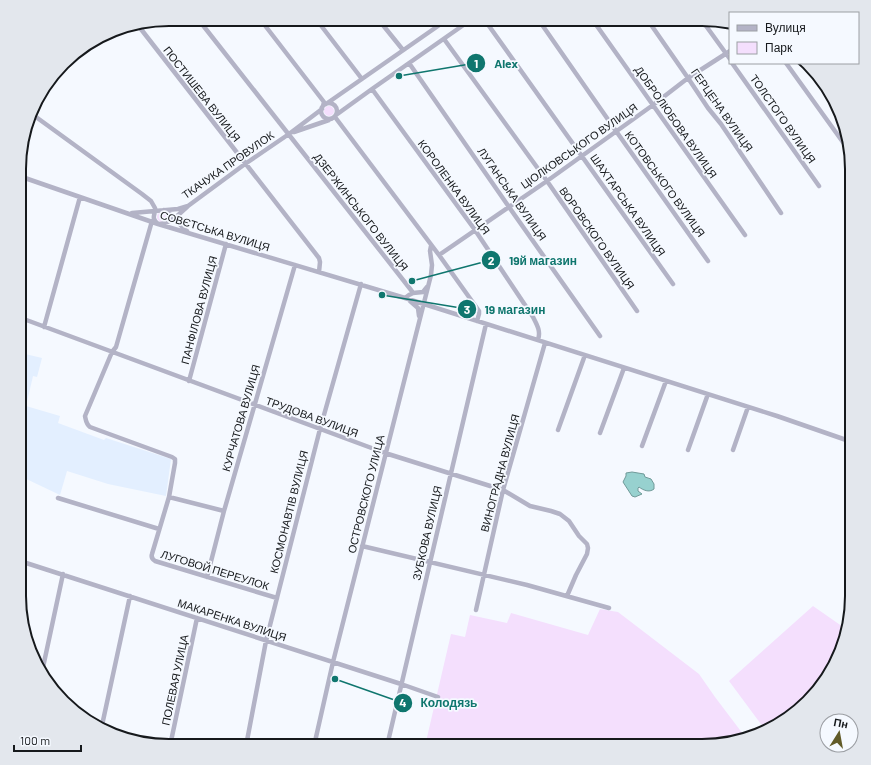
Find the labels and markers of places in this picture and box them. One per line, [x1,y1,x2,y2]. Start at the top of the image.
callout: Alex [466,51,526,75]
callout: 19й магазин [481,248,585,272]
callout: 19 магазин [457,297,554,321]
callout: Колодязь [393,691,486,715]

